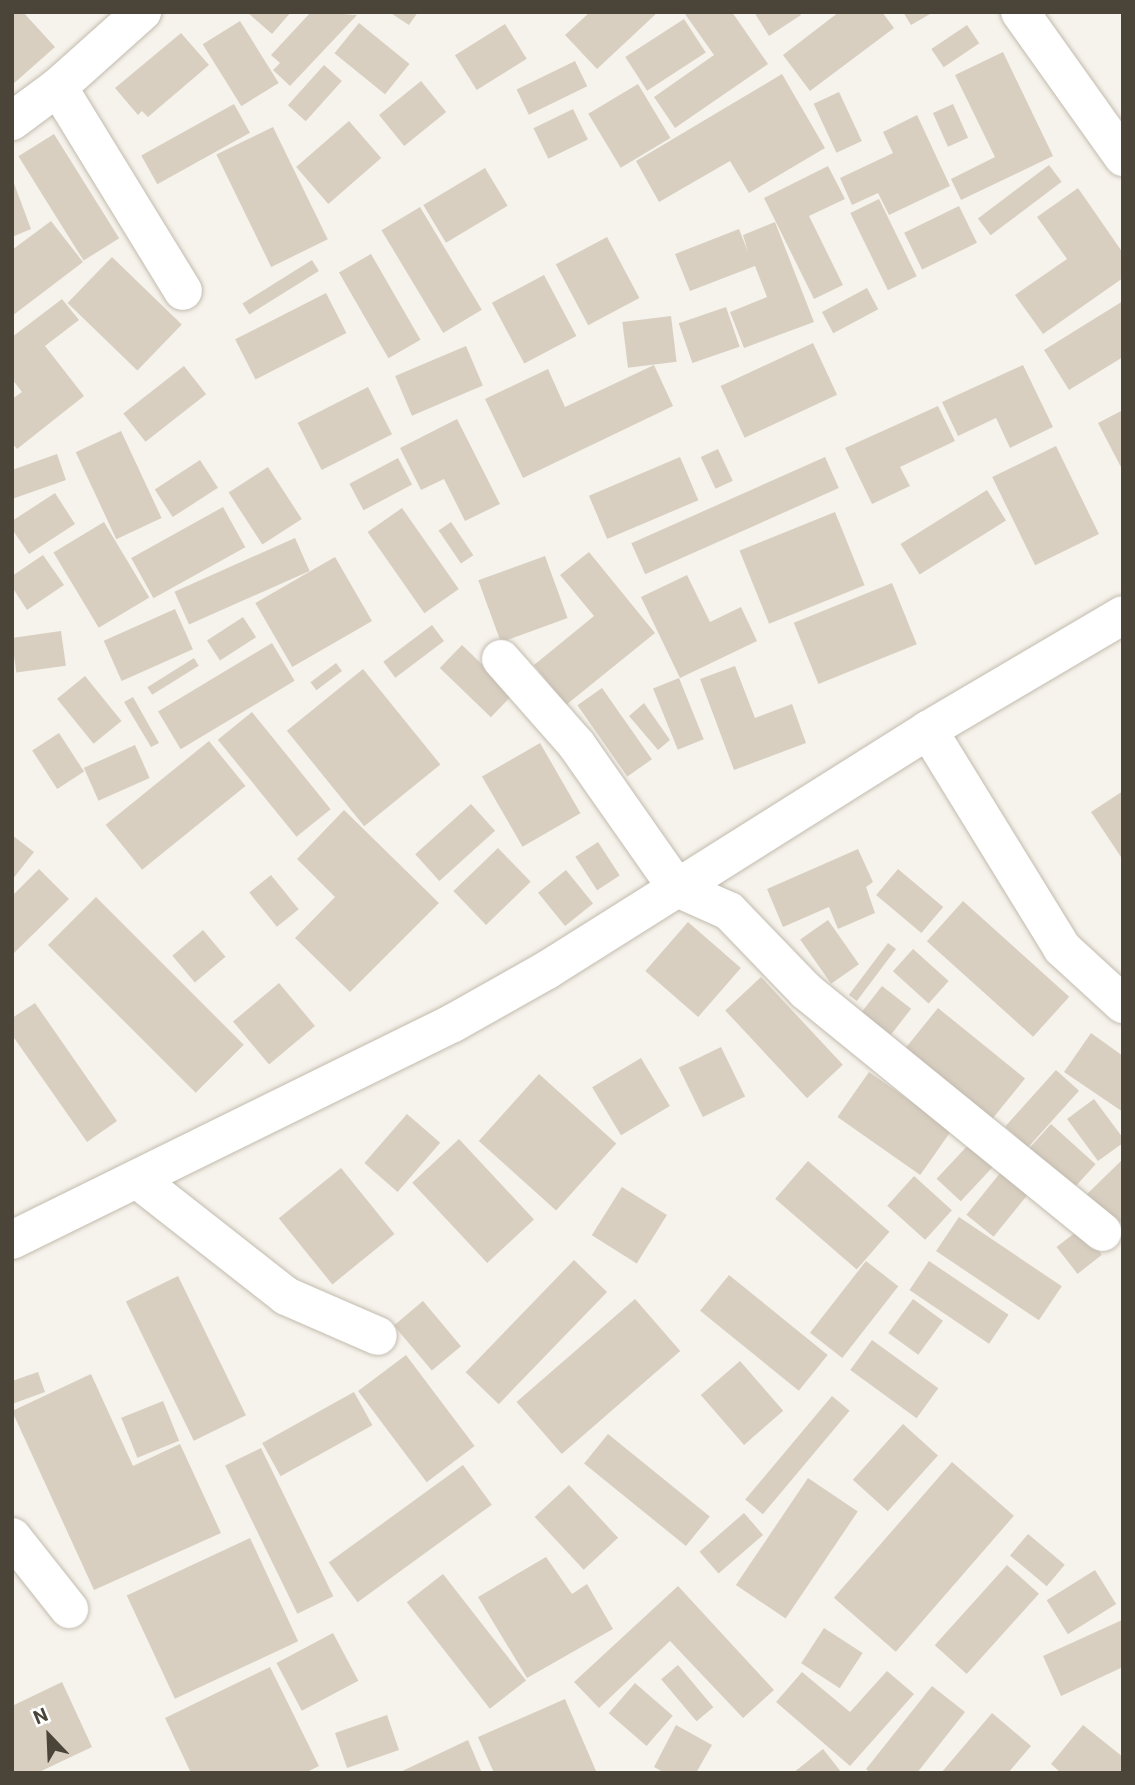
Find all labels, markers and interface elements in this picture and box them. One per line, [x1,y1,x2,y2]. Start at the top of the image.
north arrow [14,1701,84,1771]
text: N [30,1703,51,1729]

